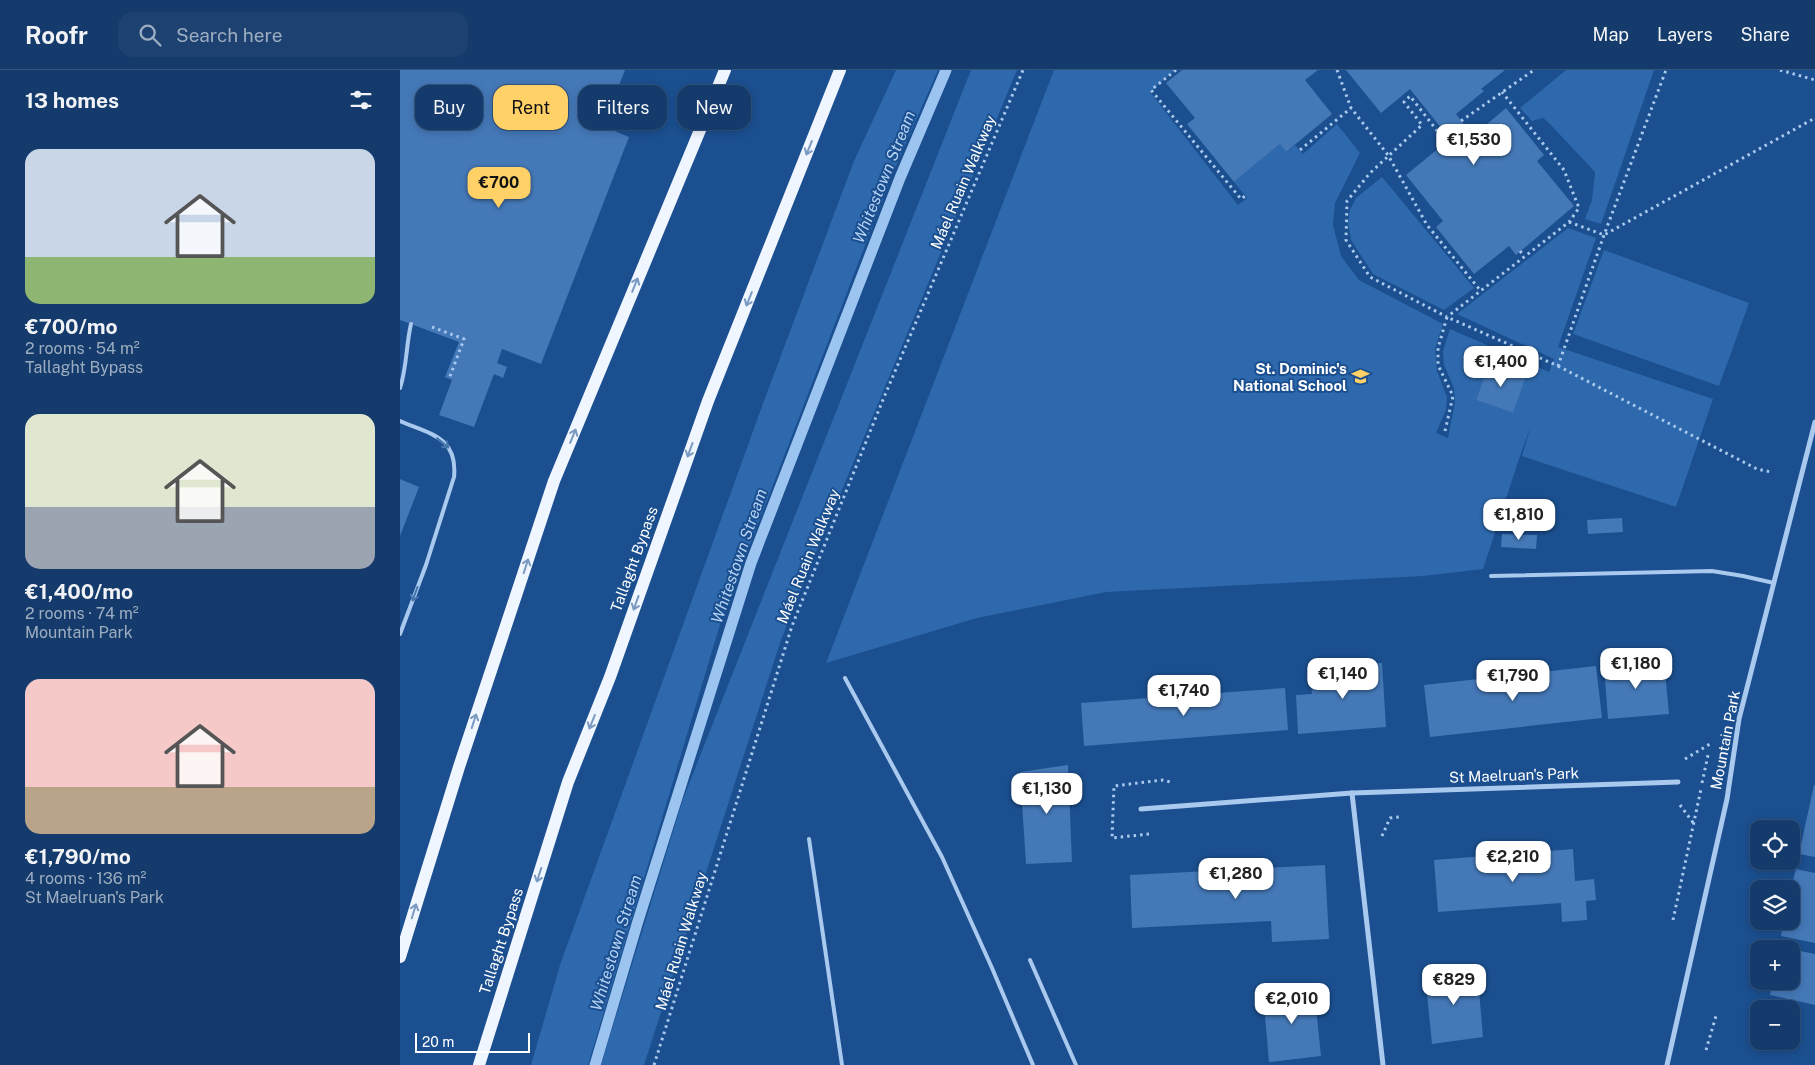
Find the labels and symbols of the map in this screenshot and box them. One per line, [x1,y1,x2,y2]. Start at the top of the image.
water label: Whitestown Stream [849,108,919,246]
street label: Máel Ruain Walkway [927,113,999,251]
pin: €1,530 [1433,124,1515,166]
one-way arrow [804,140,813,155]
pin: €700 [469,166,529,209]
one-way arrow [631,278,640,293]
one-way arrow [743,291,753,306]
pin: €1,400 [1460,346,1542,388]
place label: St. Dominic's National School [1233,360,1347,394]
school or university icon: St. Dominic's National School [1351,367,1371,387]
one-way arrow [568,429,578,444]
one-way arrow [437,437,450,448]
one-way arrow [685,442,694,458]
water label: Whitestown Stream [707,486,771,626]
street label: Máel Ruain Walkway [773,486,843,626]
pin: €1,810 [1478,498,1560,541]
street label: Tallaght Bypass [607,504,661,614]
one-way arrow [521,559,531,575]
one-way arrow [410,586,419,602]
one-way arrow [631,595,640,611]
pin: €1,180 [1595,648,1677,690]
pin: €1,140 [1302,658,1384,700]
pin: €1,790 [1472,660,1554,702]
pin: €1,740 [1143,674,1225,717]
street label: Mountain Park [1707,689,1743,791]
one-way arrow [470,713,479,729]
one-way arrow [587,714,596,729]
street label: St Maelruan's Park [1449,764,1579,786]
pin: €1,130 [1006,772,1088,815]
pin: €2,210 [1472,840,1554,883]
pin: €1,280 [1195,858,1277,900]
one-way arrow [533,867,543,883]
street label: Máel Ruain Walkway [652,870,710,1012]
water label: Whitestown Stream [586,873,646,1013]
street label: Tallaght Bypass [476,886,526,996]
one-way arrow [410,903,420,919]
pin: €829 [1424,964,1484,1006]
pin: €2,010 [1251,982,1333,1025]
scale bar [415,1030,530,1053]

